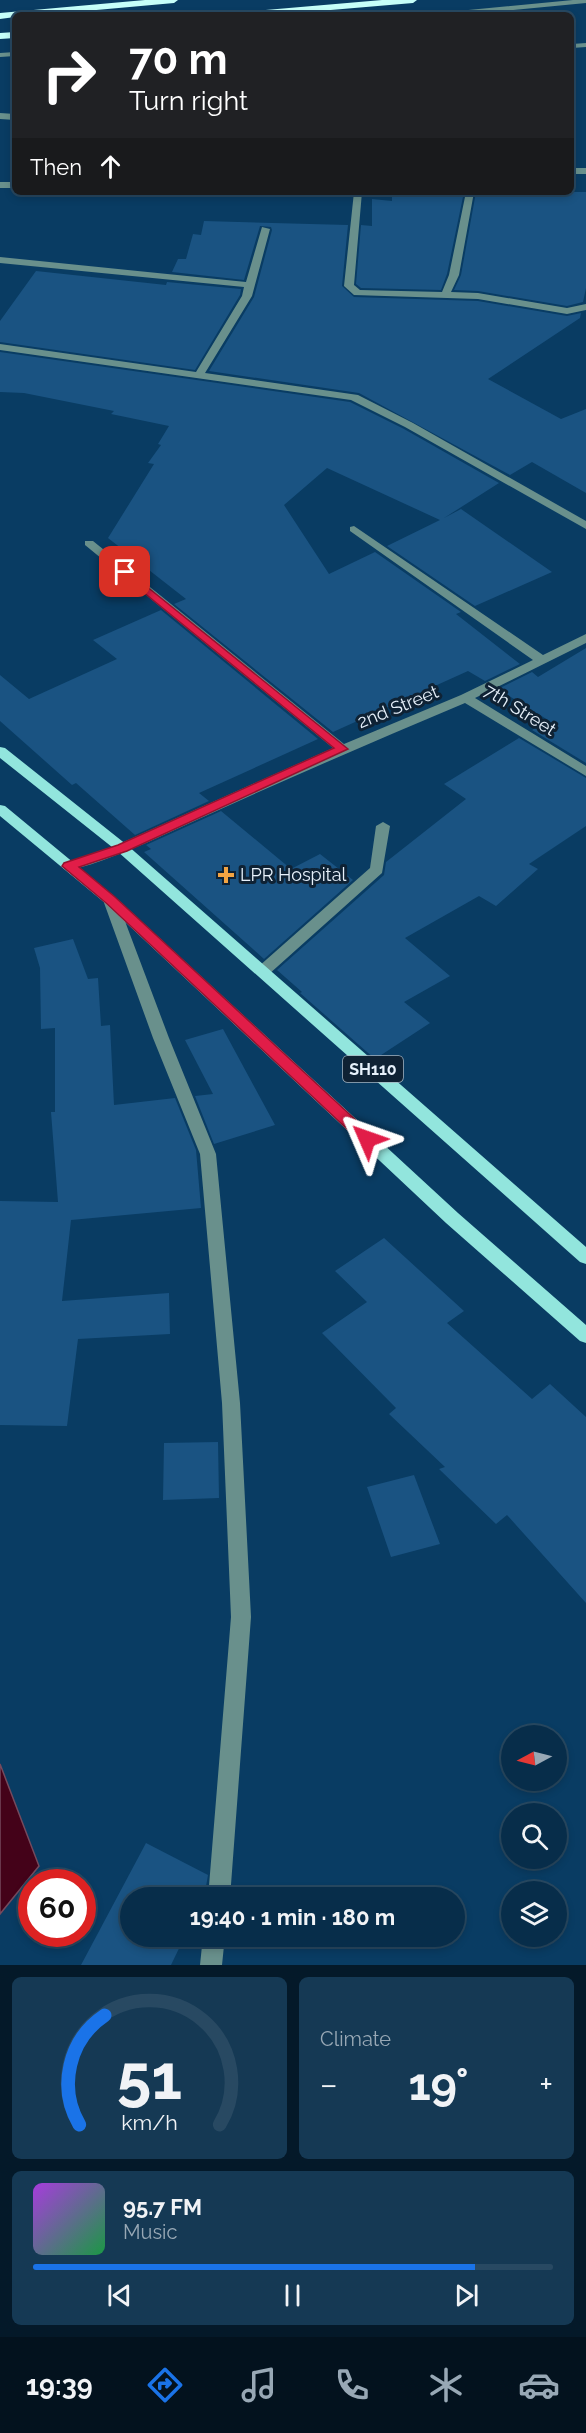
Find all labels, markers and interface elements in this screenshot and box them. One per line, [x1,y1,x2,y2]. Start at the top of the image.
text: 70 m [129,35,228,84]
icon: right [30,36,108,114]
text: Turn right [129,85,248,116]
icon: ahead [94,150,127,183]
text: Then [30,154,82,180]
pin [99,546,150,597]
icon: arrive [108,555,141,588]
street label: 7th Street [481,679,560,740]
street label: 2nd Street [354,681,441,732]
place label: LPR Hospital [240,864,346,885]
marker: LPR Hospital [217,866,235,884]
road number: SH110 [343,1056,403,1082]
position arrow [335,1107,399,1171]
north arrow [501,1725,567,1791]
map controls [501,1725,567,1947]
button: search [501,1803,567,1869]
speed limit sign: 60 [18,1869,96,1947]
button: layers [501,1881,567,1947]
text: 19:40 · 1 min · 180 m [190,1904,395,1930]
text: Climate [320,2027,391,2051]
text: 51 [117,2040,182,2114]
text: 19° [408,2058,469,2111]
text: − [320,2065,338,2104]
text: + [539,2065,553,2104]
text: km/h [121,2110,178,2135]
text: 95.7 FM [123,2194,202,2220]
text: Music [123,2220,177,2244]
icon: previous [103,2279,136,2312]
icon: pause [276,2279,309,2312]
icon: next [450,2279,483,2312]
icon: directions [144,2364,186,2406]
icon: music [238,2364,280,2406]
icon: phone [331,2364,373,2406]
icon: climate [425,2364,467,2406]
icon: car [518,2364,560,2406]
text: 19:39 [26,2370,93,2401]

